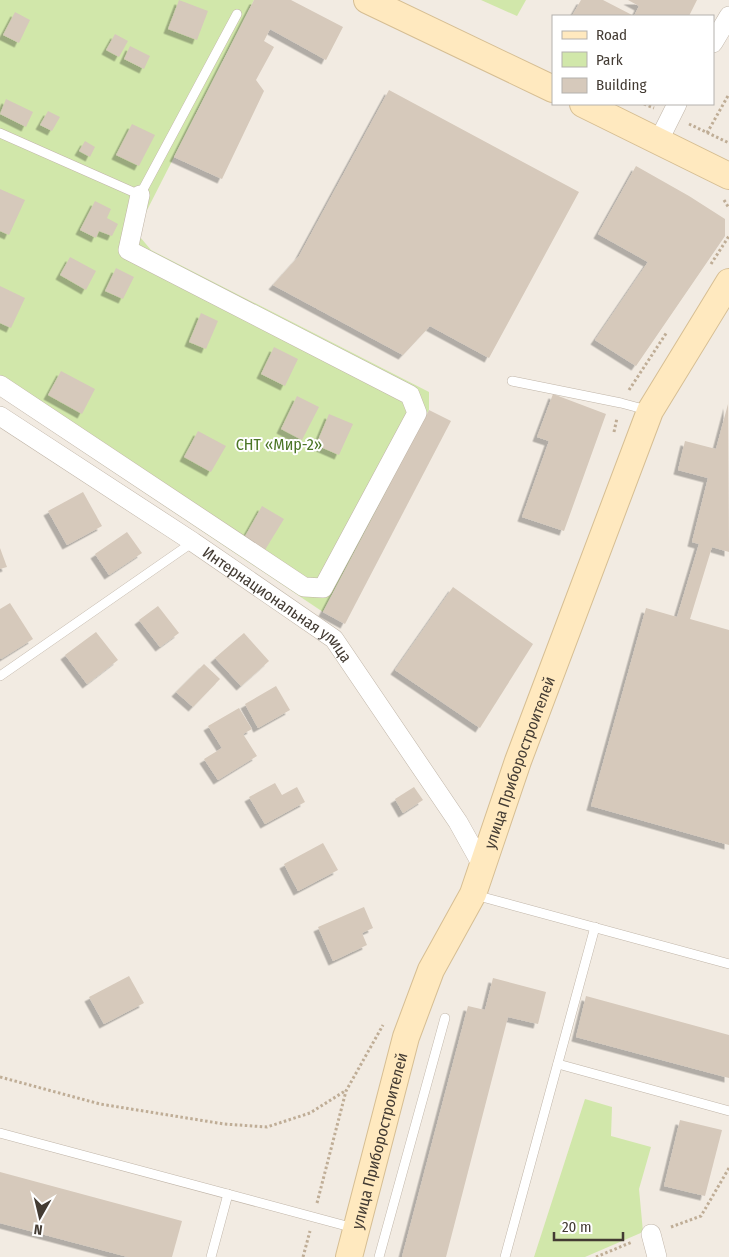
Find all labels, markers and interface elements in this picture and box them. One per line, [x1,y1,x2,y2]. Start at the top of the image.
legend [552,15,714,105]
text: Road [596,26,627,44]
text: Park [596,51,623,69]
text: Building [596,76,647,94]
park label: СНТ «Мир-2» [236,435,322,454]
street label: Интернациональная улица [199,543,356,666]
street label: улица Приборостроителей [480,674,559,851]
street label: улица Приборостроителей [348,1051,412,1231]
north arrow [15,1192,65,1242]
scale bar [554,1210,623,1242]
text: 20 m [562,1218,592,1236]
text: N [33,1220,44,1238]

